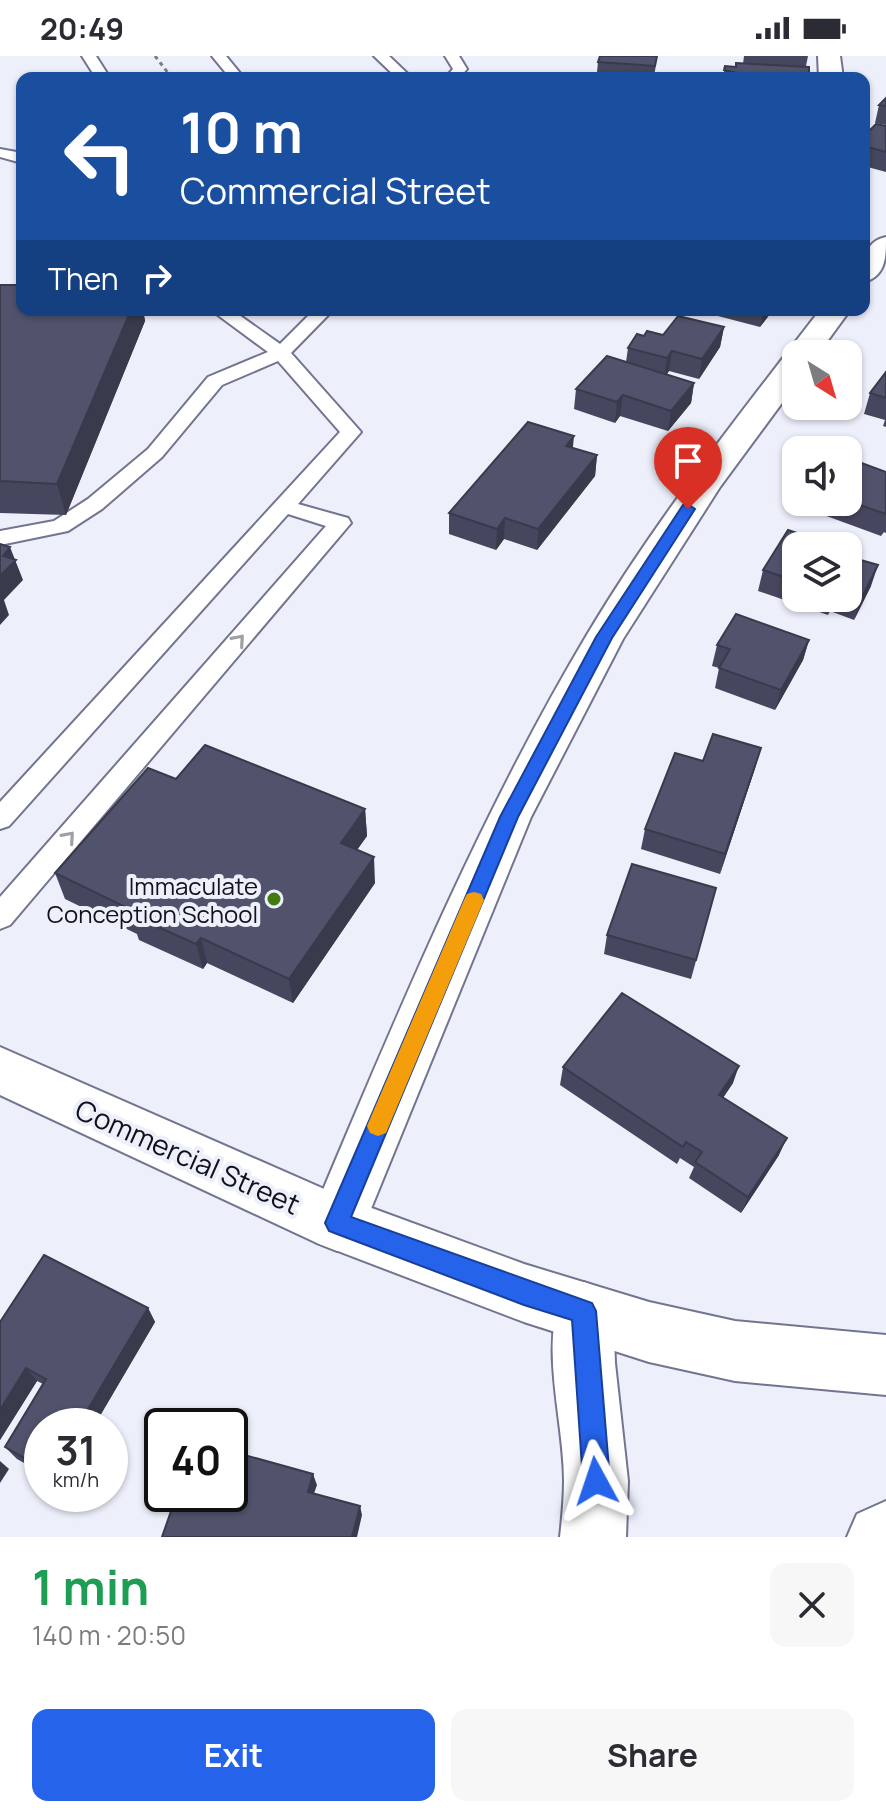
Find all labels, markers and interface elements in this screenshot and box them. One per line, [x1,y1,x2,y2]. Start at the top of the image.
text: 20:49 [40,8,124,49]
text: 10 m [180,93,303,170]
icon: left [48,104,152,208]
text: Commercial Street [180,166,491,215]
icon: right [135,256,179,300]
text: Then [48,258,119,299]
north arrow [782,340,862,420]
map controls [782,340,862,612]
pin [654,427,722,509]
button: sound [782,436,862,516]
icon: arrive [666,439,710,483]
button: layers [782,532,862,612]
one-way arrow [229,635,244,649]
one-way arrow [59,831,74,846]
place label: Immaculate Conception School [47,869,258,930]
marker: Immaculate Conception School [265,890,283,908]
street label: Commercial Street [70,1089,306,1223]
speed limit sign: 40 [144,1408,248,1512]
text: 31 [56,1422,96,1477]
position arrow [554,1439,638,1523]
text: km/h [53,1466,99,1493]
text: 1 min [32,1554,149,1619]
button: close [770,1563,854,1647]
text: 140 m · 20:50 [32,1617,186,1653]
button: Exit [32,1709,435,1801]
button: Share [451,1709,854,1801]

